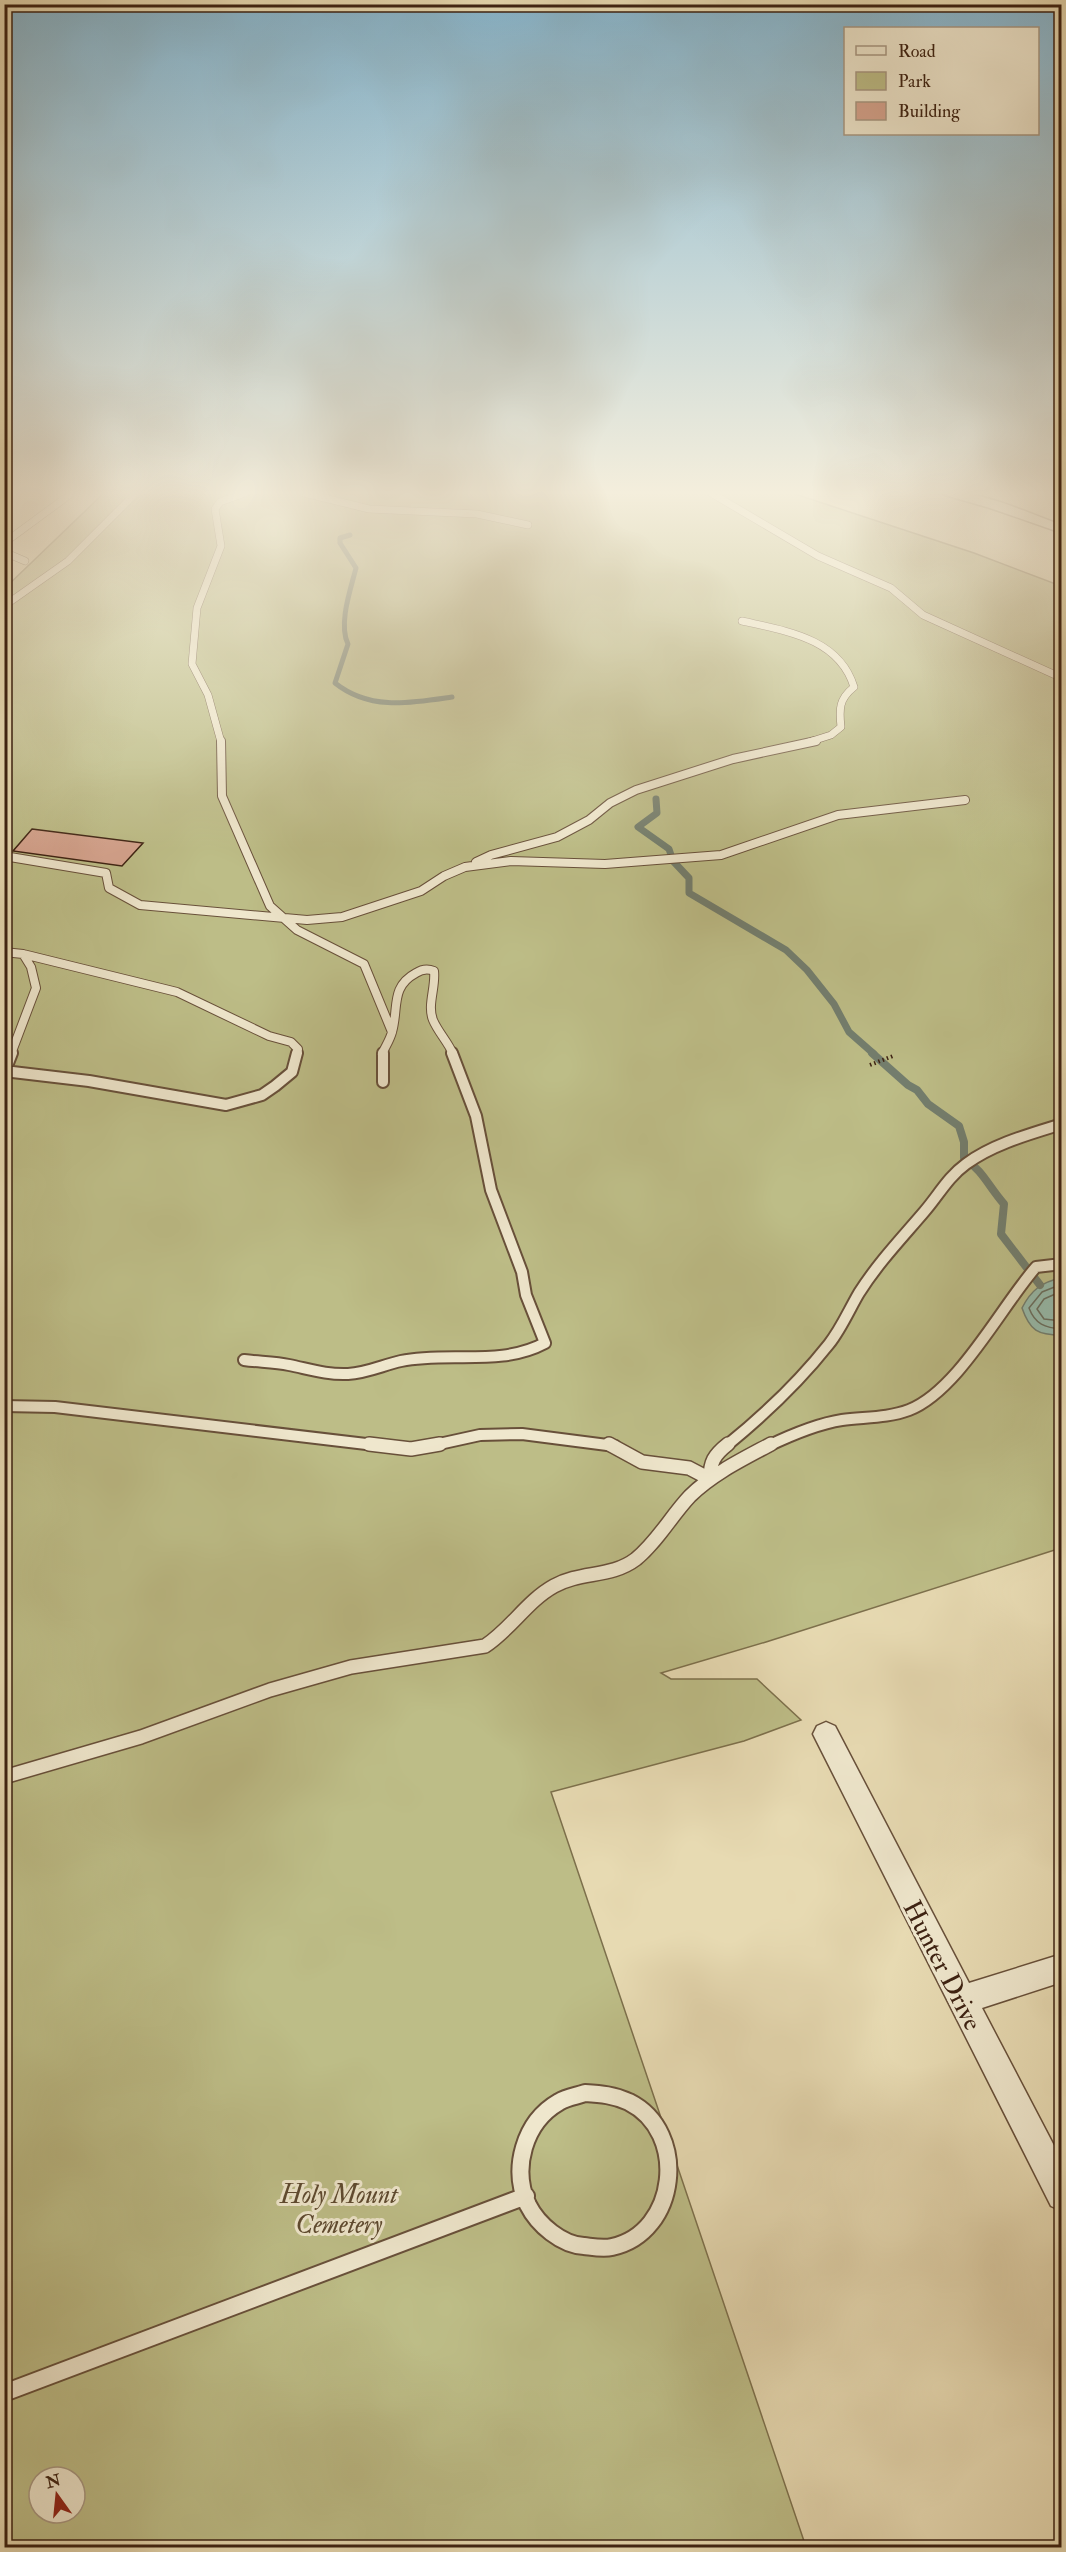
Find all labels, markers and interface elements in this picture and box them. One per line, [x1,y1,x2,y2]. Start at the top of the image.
legend [844,27,1039,135]
text: Road [898,40,936,63]
text: Park [898,70,931,93]
text: Building [898,100,961,123]
street label: Hunter Drive [896,1895,989,2036]
park label: Holy Mount Cemetery [279,2179,399,2241]
north arrow [27,2465,87,2525]
text: N [43,2470,64,2493]

